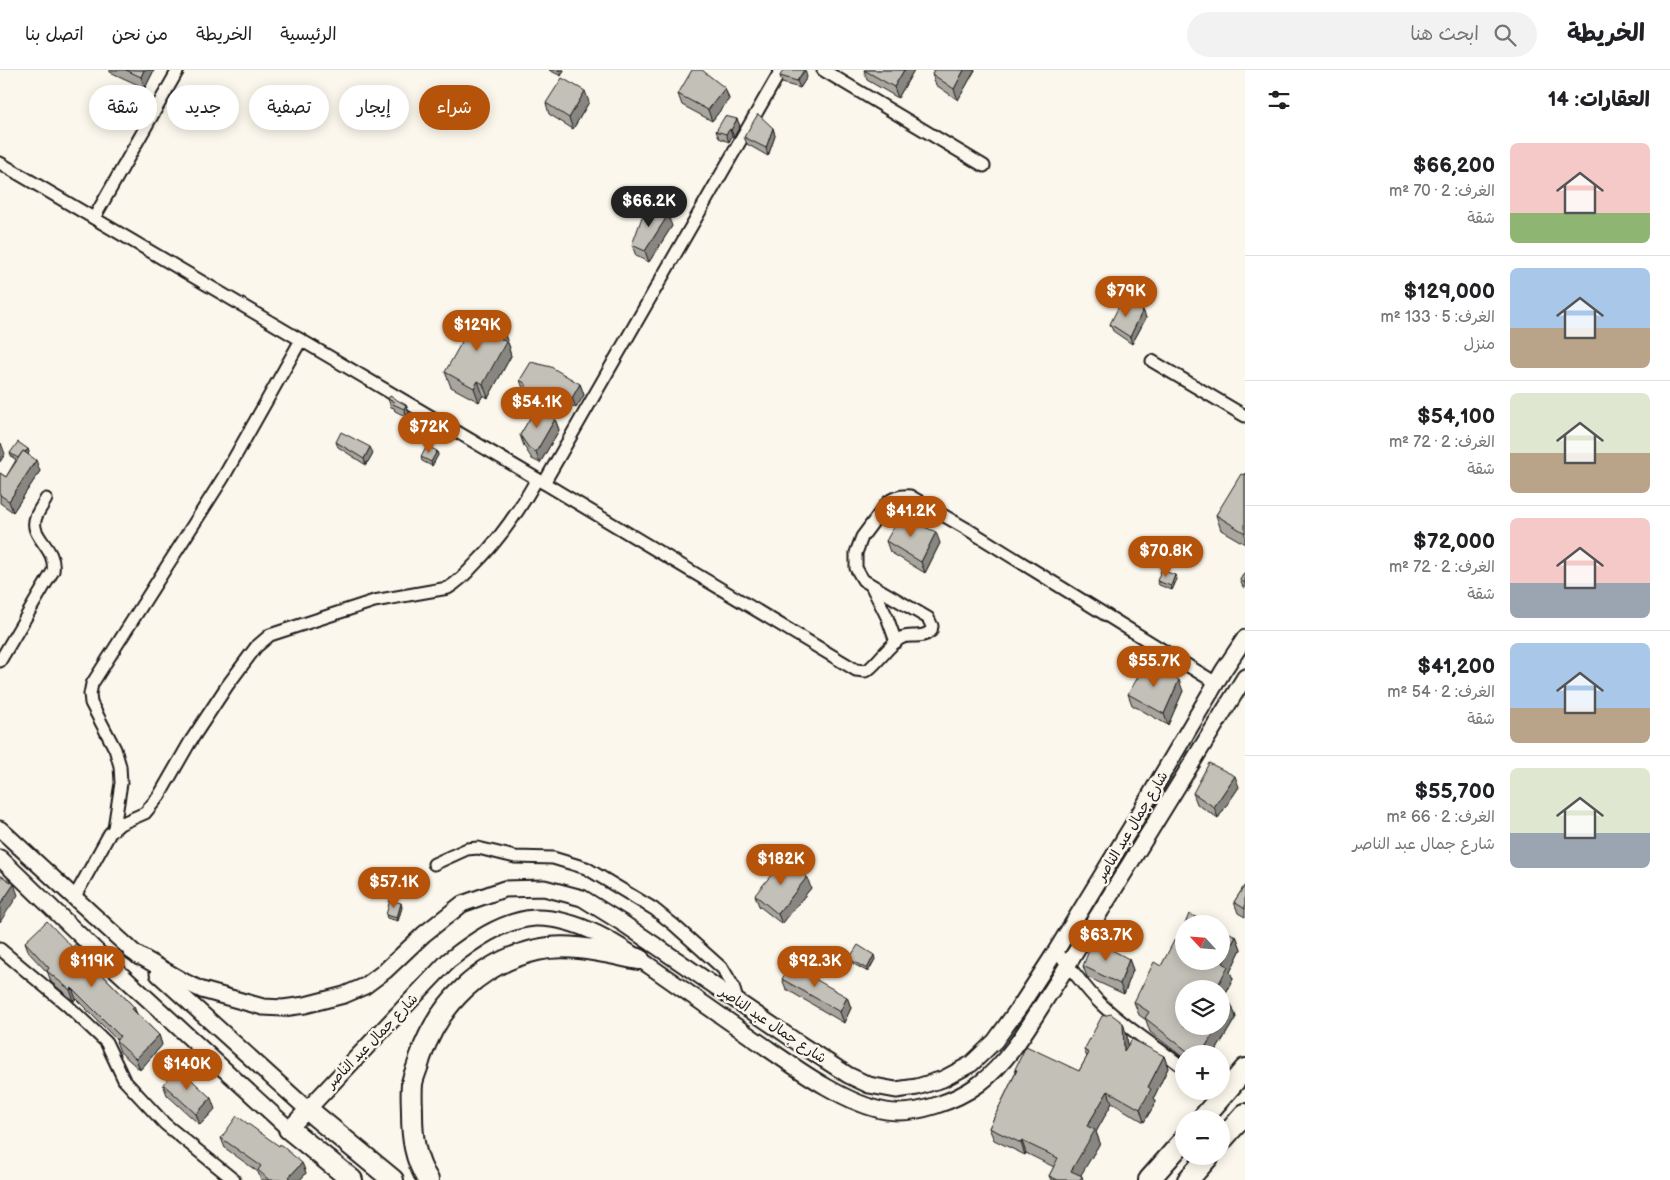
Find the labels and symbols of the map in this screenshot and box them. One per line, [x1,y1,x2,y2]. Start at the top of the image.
pin: $66.2K [608,186,690,228]
pin: $79K [1096,276,1156,318]
pin: $129K [442,310,512,352]
pin: $54.1K [496,386,578,429]
pin: $72K [399,412,459,454]
pin: $41.2K [870,496,952,538]
pin: $70.8K [1125,536,1207,578]
pin: $55.7K [1113,646,1195,688]
street label: شارع جمال عبد الناصر [1092,768,1172,885]
pin: $182K [746,844,816,886]
pin: $57.1K [353,866,435,909]
north arrow [1175,915,1230,970]
pin: $63.7K [1065,920,1147,962]
pin: $119K [57,946,127,988]
pin: $92.3K [774,946,856,988]
street label: شارع جمال عبد الناصر [715,983,829,1068]
street label: شارع جمال عبد الناصر [322,990,422,1093]
pin: $140K [152,1048,222,1091]

